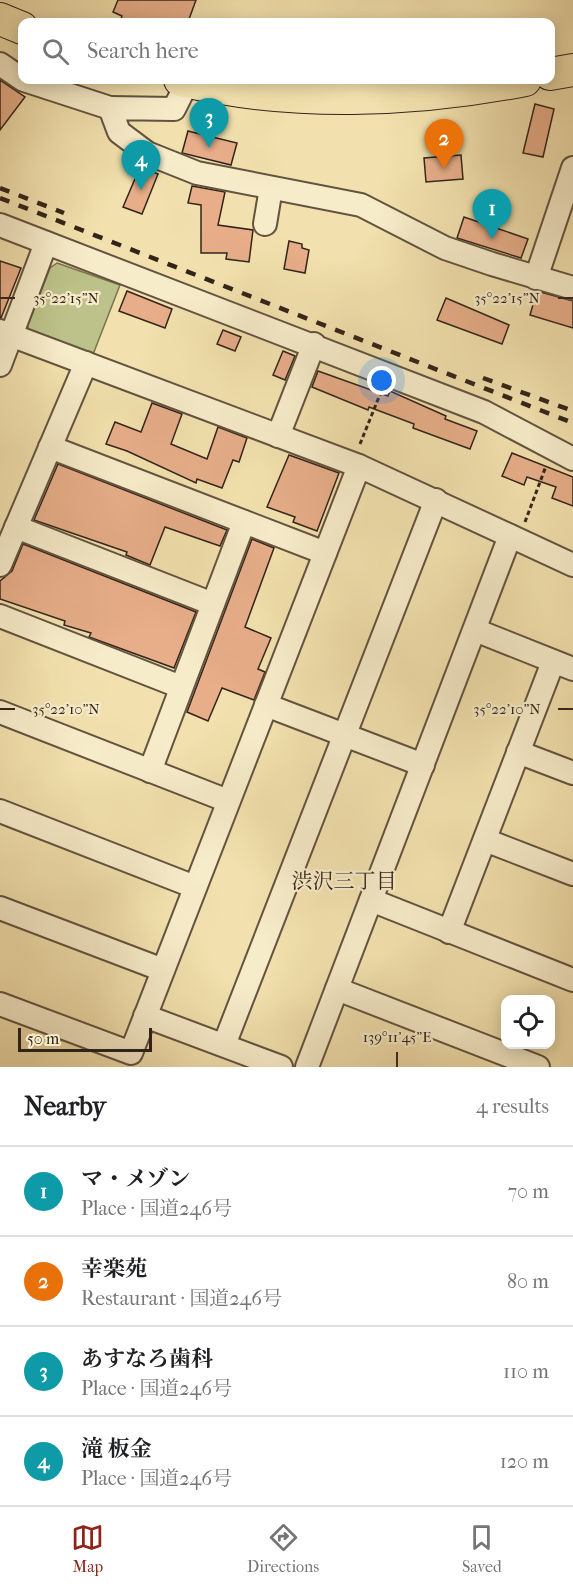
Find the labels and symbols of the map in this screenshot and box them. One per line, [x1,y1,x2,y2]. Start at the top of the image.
pin: 3 [190,98,228,148]
pin: 2 [424,120,464,169]
pin: 4 [122,140,160,190]
pin: 1 [472,190,512,239]
text: 35°22'15"N [33,289,99,307]
text: 35°22'15"N [474,289,540,307]
your location [367,366,396,395]
text: 35°22'10"N [32,700,100,718]
text: 35°22'10"N [473,700,541,718]
district label: 渋沢三丁目 [292,869,397,893]
scale bar [18,1025,152,1052]
text: 139°11'45"E [363,1028,431,1046]

